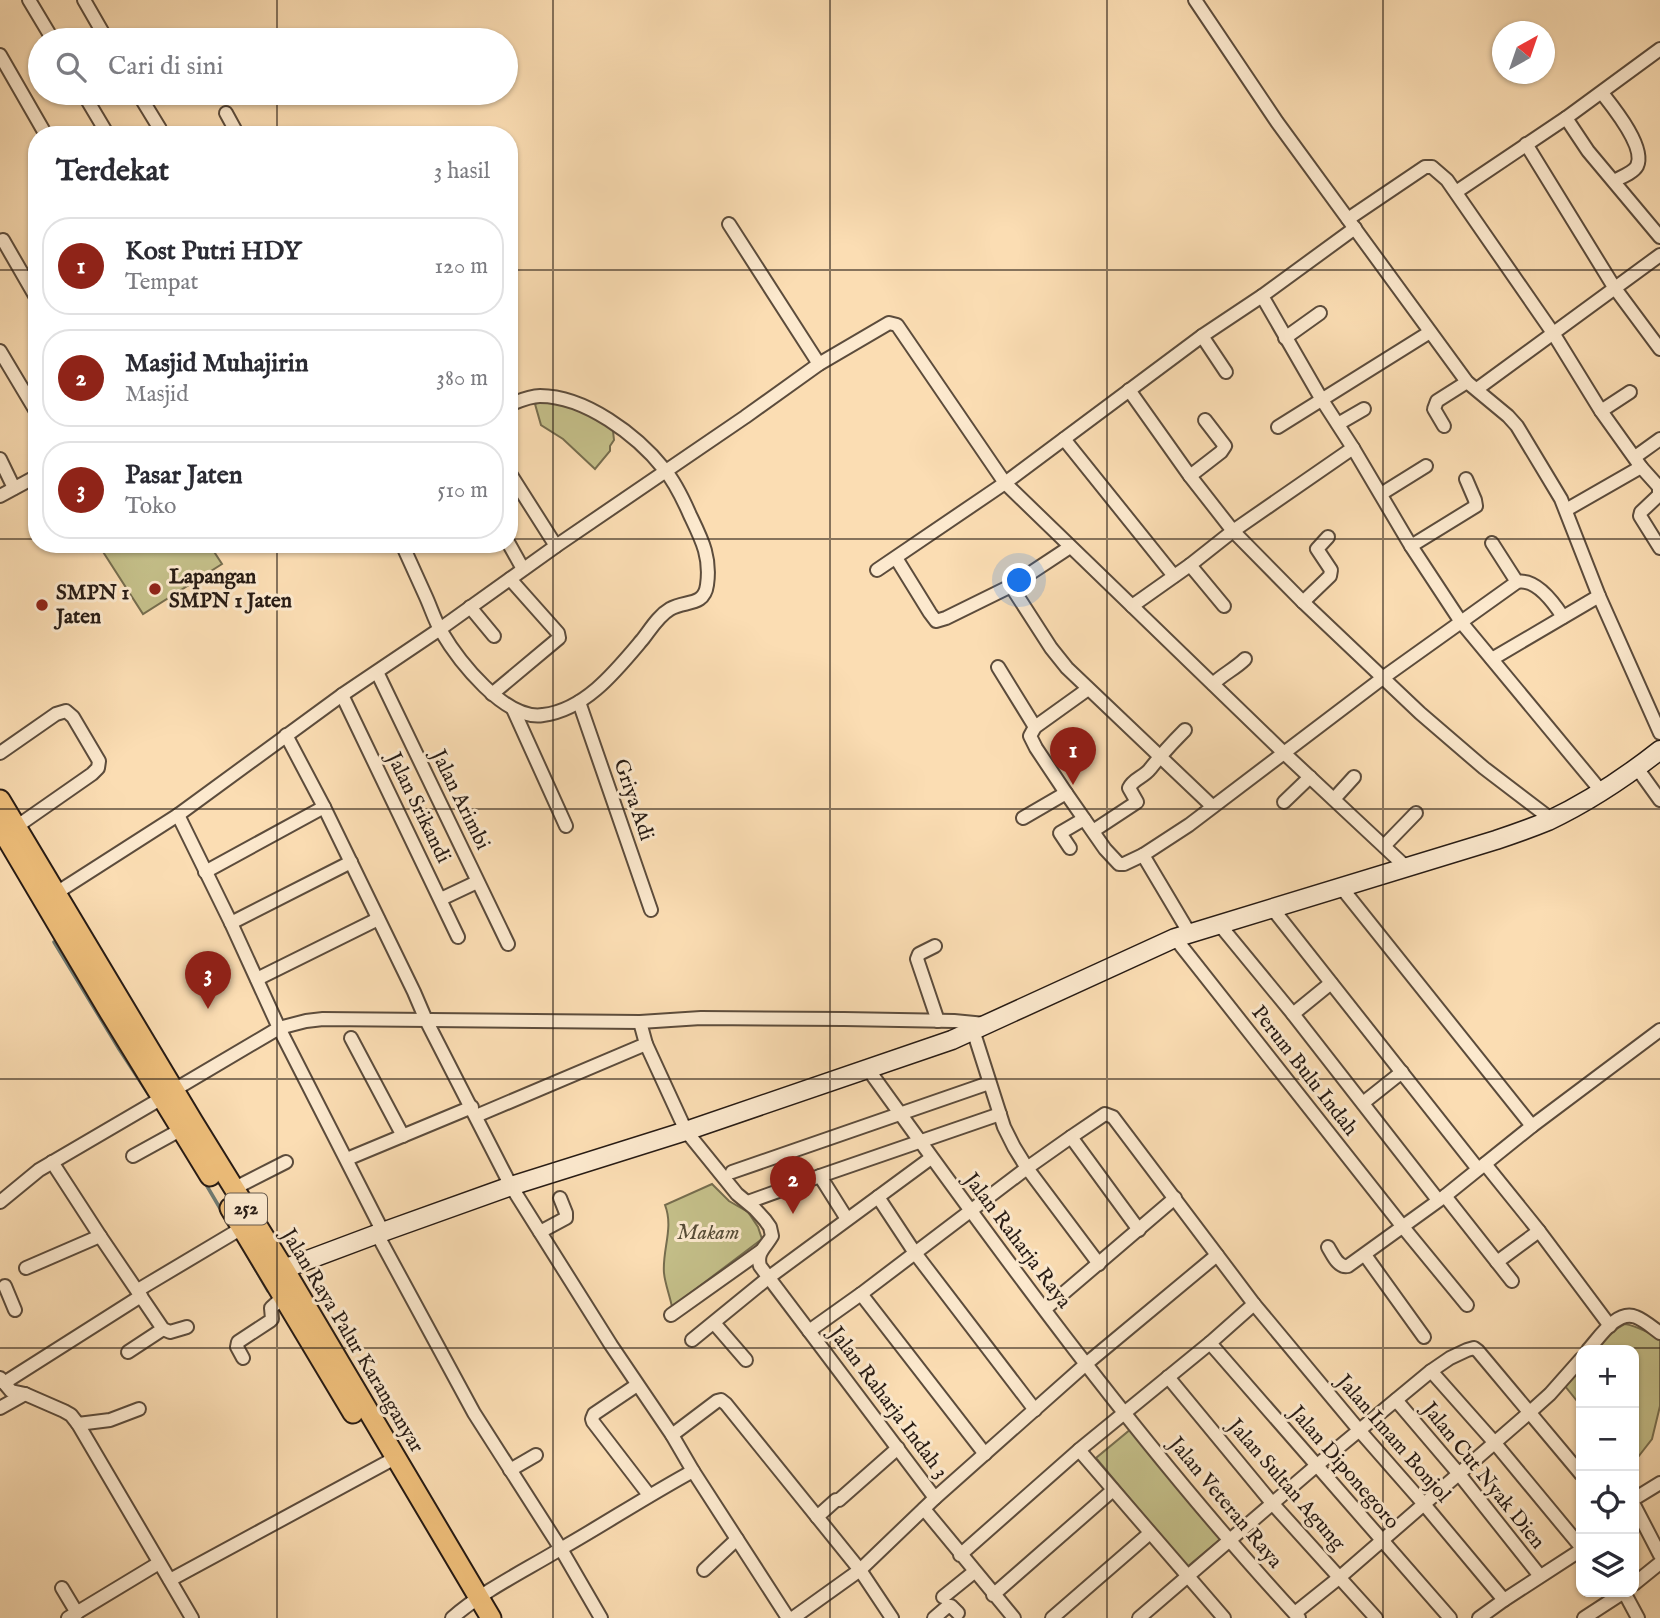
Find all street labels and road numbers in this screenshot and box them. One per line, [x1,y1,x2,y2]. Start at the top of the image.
street label: Jalan Arimbi [423,744,496,855]
street label: Jalan Srikandi [379,746,456,868]
street label: Griya Adi [606,756,660,844]
street label: Perum Bulu Indah [1245,1000,1363,1142]
street label: Jalan Raharja Raya [956,1166,1077,1315]
road number: 252 [225,1194,267,1224]
street label: Jalan Raya Palur Karanganyar [273,1222,430,1458]
street label: Jalan Raharja Indah 3 [821,1320,954,1484]
street label: Jalan Imam Bonjol [1329,1368,1456,1509]
street label: Jalan Cut Nyak Dien [1414,1395,1551,1555]
street label: Jalan Diponegoro [1282,1399,1405,1535]
street label: Jalan Sultan Agung [1220,1412,1351,1557]
street label: Jalan Veteran Raya [1161,1430,1288,1575]

